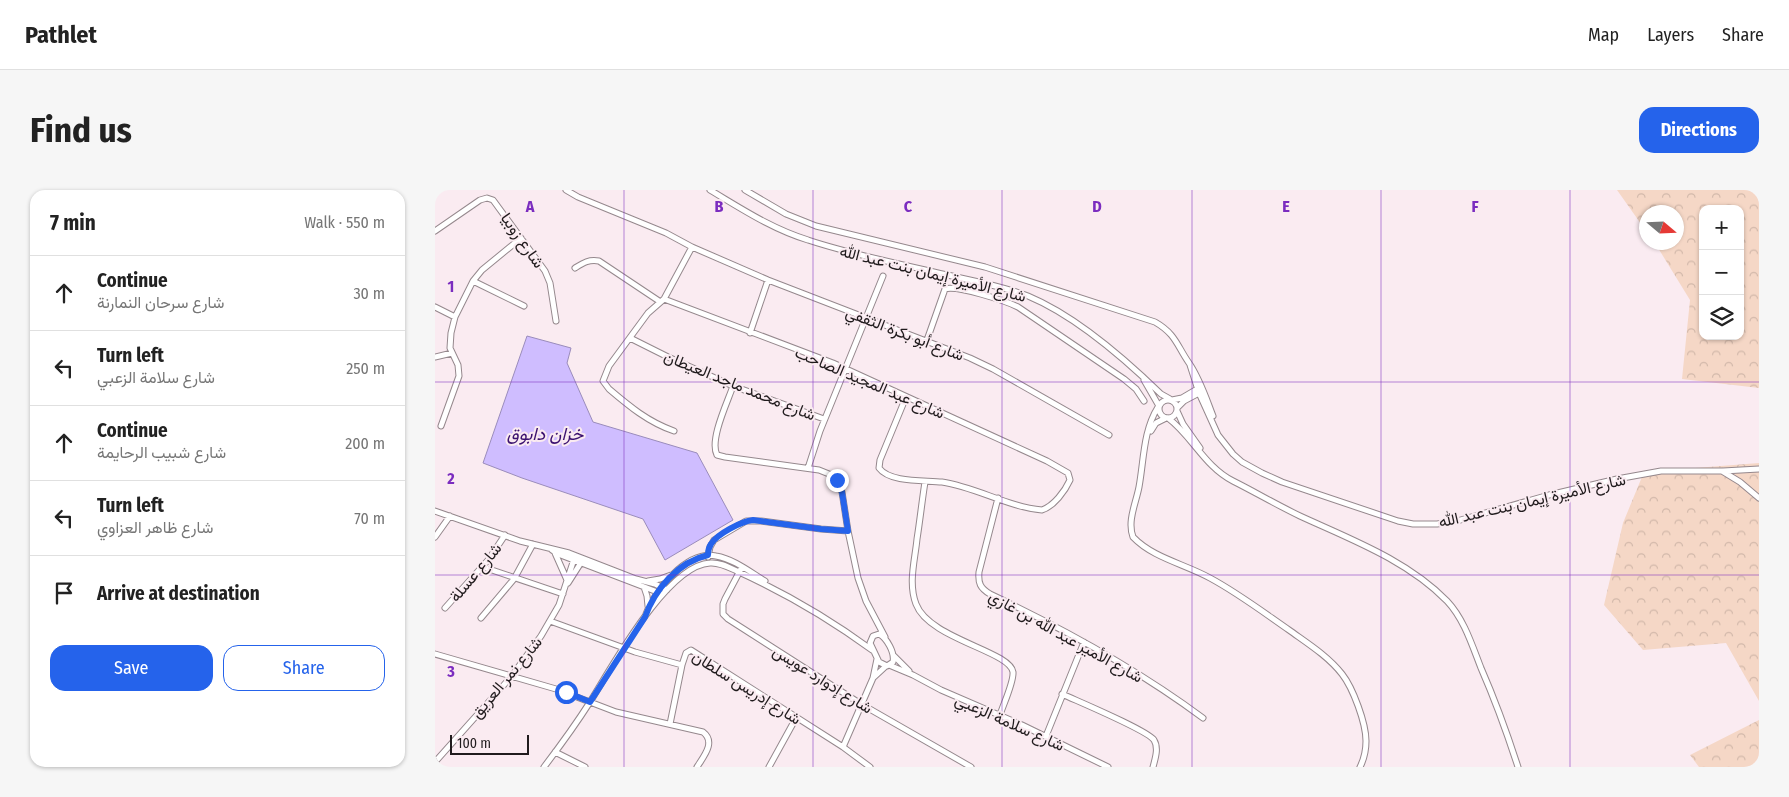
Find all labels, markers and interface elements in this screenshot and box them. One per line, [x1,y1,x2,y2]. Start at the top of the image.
text: Pathlet [25,21,97,49]
text: Map [1588,24,1619,46]
text: Layers [1647,24,1694,46]
text: Share [1722,24,1764,46]
button: Directions [1639,107,1759,153]
text: Find us [30,109,132,151]
text: A [525,197,535,216]
text: B [715,197,724,216]
text: C [904,197,913,216]
text: D [1092,197,1102,216]
text: E [1282,197,1290,216]
text: F [1471,197,1479,216]
north arrow [1639,205,1684,250]
map controls [1699,205,1744,340]
button: + [1699,205,1744,250]
street label: شارع زوبيا [495,209,548,273]
text: 7 min [50,210,96,236]
text: Walk · 550 m [304,213,385,232]
street label: شارع الأميرة إيمان بنت عبد الله [837,241,1028,308]
button: − [1699,250,1744,295]
text: Continue [97,269,168,292]
text: 1 [448,277,454,296]
icon: ahead [50,279,78,307]
text: 30 m [353,284,385,303]
text: شارع سرحان النمارنة [97,293,224,312]
button: layers [1699,295,1744,340]
street label: شارع أبو بكرة الثقفي [842,302,967,368]
street label: شارع عبد المجيد الصاحب [791,342,947,424]
text: Turn left [97,344,164,367]
street label: شارع محمد ماجد العيطان [661,346,818,426]
icon: left [50,354,78,382]
text: 250 m [346,359,385,378]
text: شارع سلامة الزعبي [97,368,215,387]
text: Continue [97,419,168,442]
water label: خزان دابوق [507,423,584,445]
icon: ahead [50,429,78,457]
text: 200 m [345,434,385,453]
text: شارع شبيب الرحايمة [97,443,226,462]
text: 2 [446,469,455,488]
route end [826,469,849,492]
street label: شارع الأميرة إيمان بنت عبد الله [1437,470,1628,533]
text: Turn left [97,494,164,517]
icon: left [50,504,78,532]
text: 70 m [354,509,385,528]
text: شارع ظاهر العزاوي [97,518,213,537]
street label: شارع عسلة [445,539,507,607]
icon: arrive [50,579,78,607]
text: Arrive at destination [97,582,260,605]
street label: شارع الأمير عبد الله بن غازي [984,586,1146,690]
street label: شارع نمر العريق [467,633,548,723]
street label: شارع إدوارد عويس [768,641,876,719]
button: Save [50,645,213,691]
button: Share [223,645,385,691]
street label: شارع إدريس سلطان [688,646,805,730]
text: 3 [446,662,455,681]
route start [555,681,578,704]
street label: شارع سلامة الزعبي [950,690,1067,759]
scale bar [450,732,529,755]
text: 100 m [457,735,491,752]

